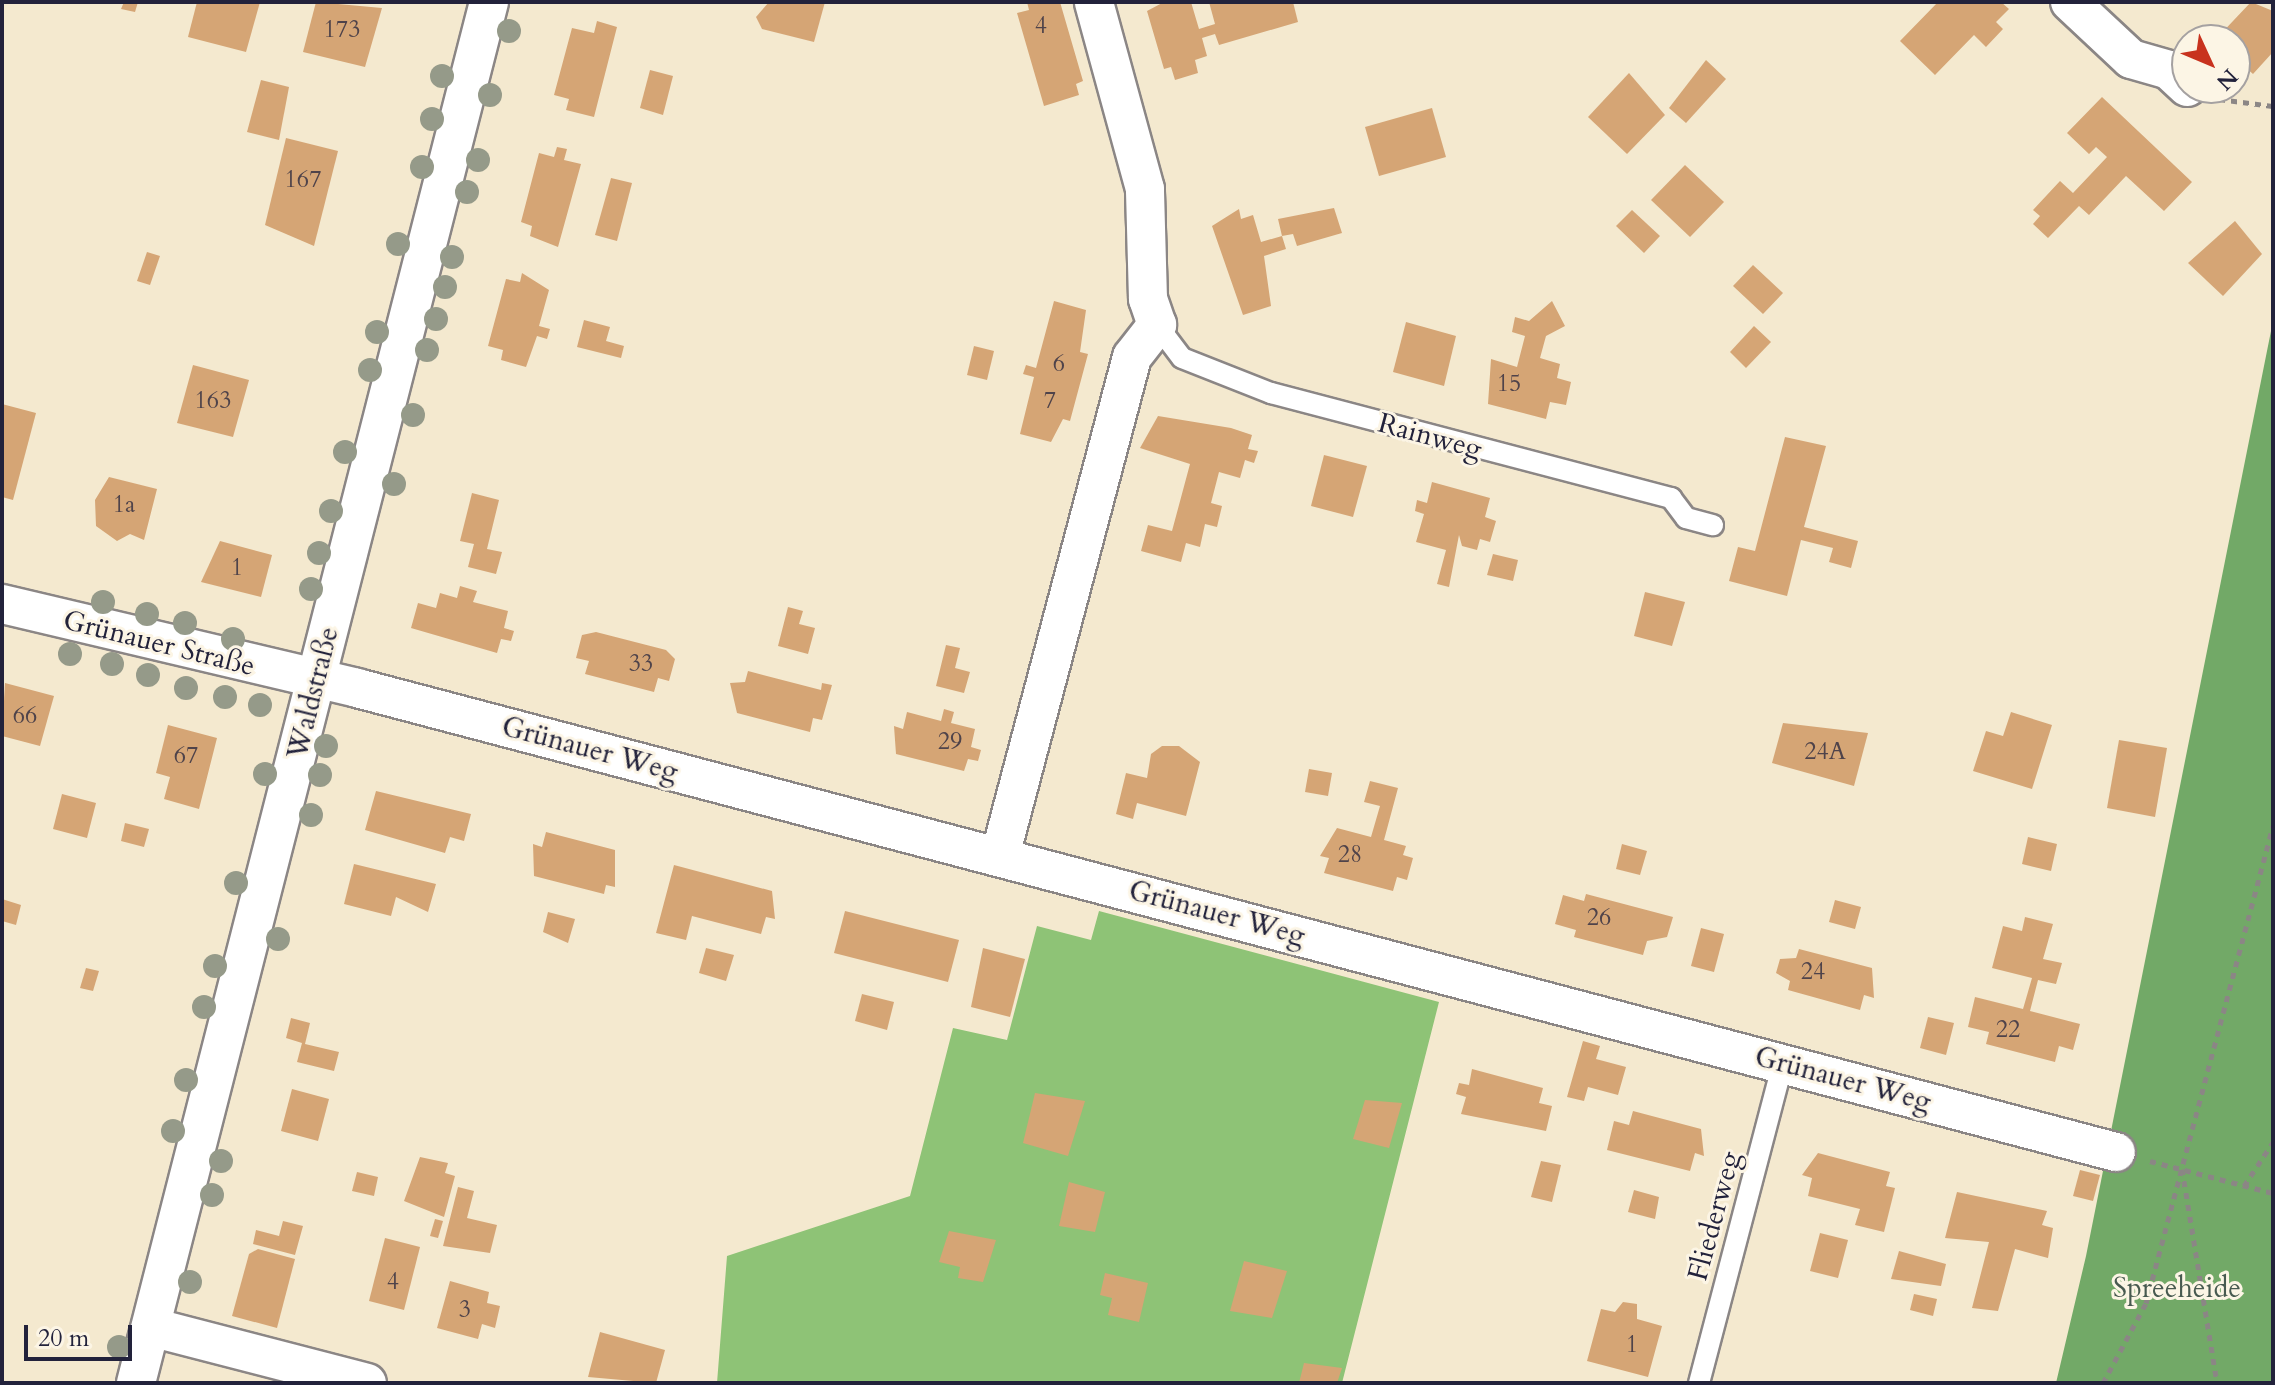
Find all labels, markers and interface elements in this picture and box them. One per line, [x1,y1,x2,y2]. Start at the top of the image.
house number: 4 [1035,12,1047,40]
house number: 173 [324,16,360,44]
north arrow [2171,24,2251,104]
text: N [2209,62,2244,97]
house number: 167 [285,166,321,194]
house number: 6 [1053,350,1065,378]
house number: 15 [1497,370,1521,398]
house number: 163 [195,387,231,415]
house number: 7 [1044,387,1056,415]
street label: Rainweg [1374,406,1486,466]
house number: 1a [113,491,135,519]
house number: 1 [231,554,243,582]
street label: Grünauer Straße [60,603,258,683]
street label: Waldstraße [280,623,346,763]
house number: 33 [629,650,653,678]
house number: 66 [13,702,37,730]
street label: Grünauer Weg [498,709,682,789]
house number: 29 [938,728,962,756]
house number: 24A [1804,738,1846,766]
house number: 67 [174,742,198,770]
house number: 28 [1338,841,1362,869]
street label: Grünauer Weg [1125,873,1309,953]
house number: 26 [1587,904,1611,932]
house number: 24 [1801,958,1825,986]
house number: 22 [1996,1016,2020,1044]
street label: Grünauer Weg [1751,1039,1935,1119]
street label: Fliederweg [1681,1148,1747,1284]
house number: 4 [387,1268,399,1296]
park label: Spreeheide [2113,1271,2241,1305]
house number: 3 [459,1296,471,1324]
scale bar [28,1309,136,1359]
text: 20 m [38,1322,89,1355]
house number: 1 [1626,1331,1638,1359]

